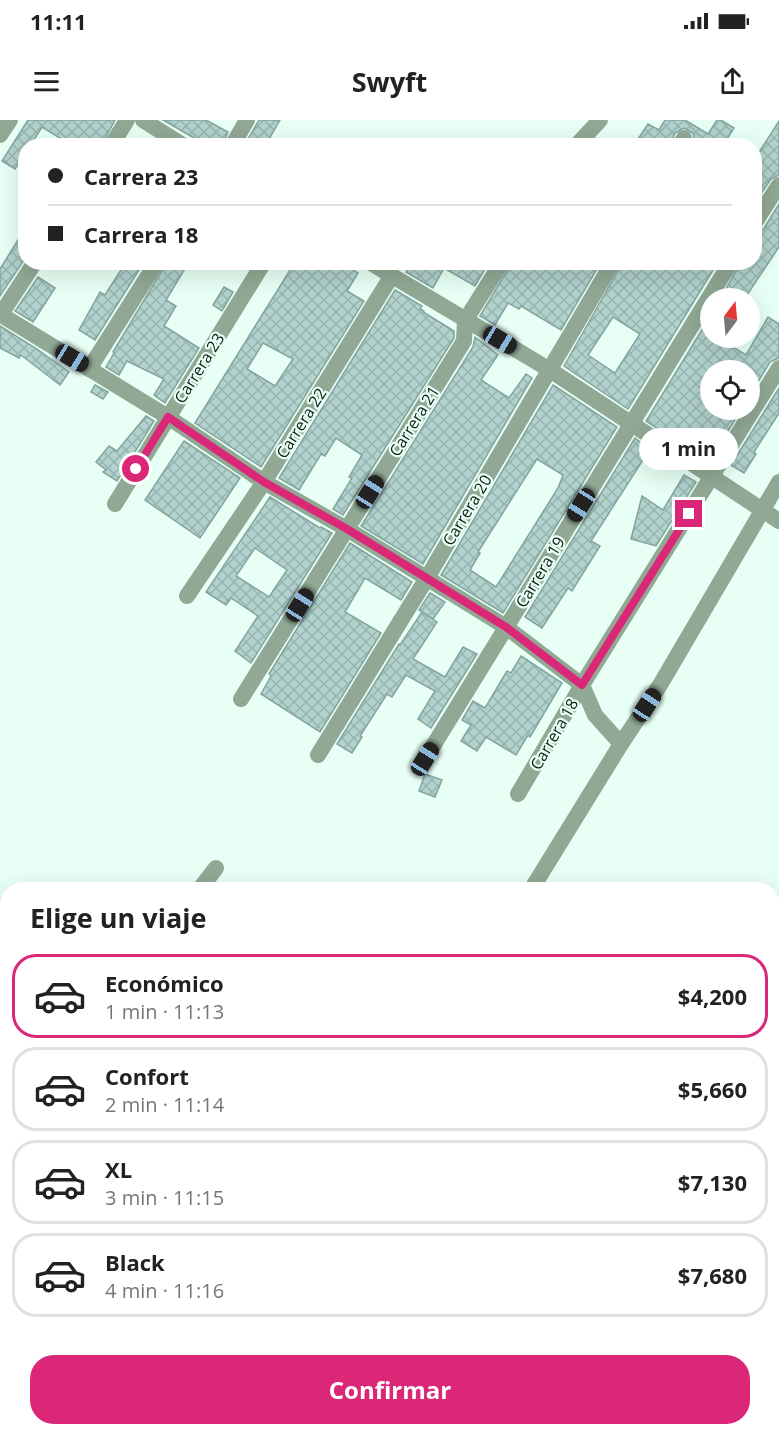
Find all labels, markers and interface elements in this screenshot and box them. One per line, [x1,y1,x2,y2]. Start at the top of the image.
text: 11:11 [30,6,87,36]
text: Swyft [352,63,427,100]
icon: menu [30,65,63,98]
icon: share [716,65,749,98]
text: Carrera 23 [84,161,198,191]
text: Carrera 18 [84,219,198,249]
north arrow [700,288,760,348]
map controls [700,288,760,420]
car [480,323,520,357]
street label: Carrera 23 [169,329,229,407]
car [52,341,92,375]
button: locate [700,360,760,420]
street label: Carrera 21 [384,382,444,460]
street label: Carrera 22 [271,384,331,462]
callout: 1 min [640,427,738,469]
text: 1 min [661,435,716,462]
route start [122,455,149,482]
street label: Carrera 20 [437,471,497,549]
car [353,472,387,512]
car [564,485,598,525]
route end [675,500,702,527]
street label: Carrera 19 [510,533,570,611]
car [283,585,317,625]
car [630,685,664,725]
street label: Carrera 18 [525,694,583,774]
car [408,739,442,779]
text: Elige un viaje [30,899,206,936]
text: Económico [105,968,224,998]
icon: car [33,969,87,1023]
text: $4,200 [678,981,747,1011]
text: 1 min · 11:13 [105,998,224,1025]
text: Confort [105,1061,189,1091]
icon: car [33,1062,87,1116]
text: $5,660 [678,1074,747,1104]
text: 2 min · 11:14 [105,1091,224,1118]
text: XL [105,1154,132,1184]
icon: car [33,1155,87,1209]
text: $7,130 [678,1167,747,1197]
text: 3 min · 11:15 [105,1184,224,1211]
text: Black [105,1247,165,1277]
icon: car [33,1248,87,1302]
text: $7,680 [678,1260,747,1290]
text: 4 min · 11:16 [105,1277,224,1304]
button: Confirmar [30,1355,750,1424]

